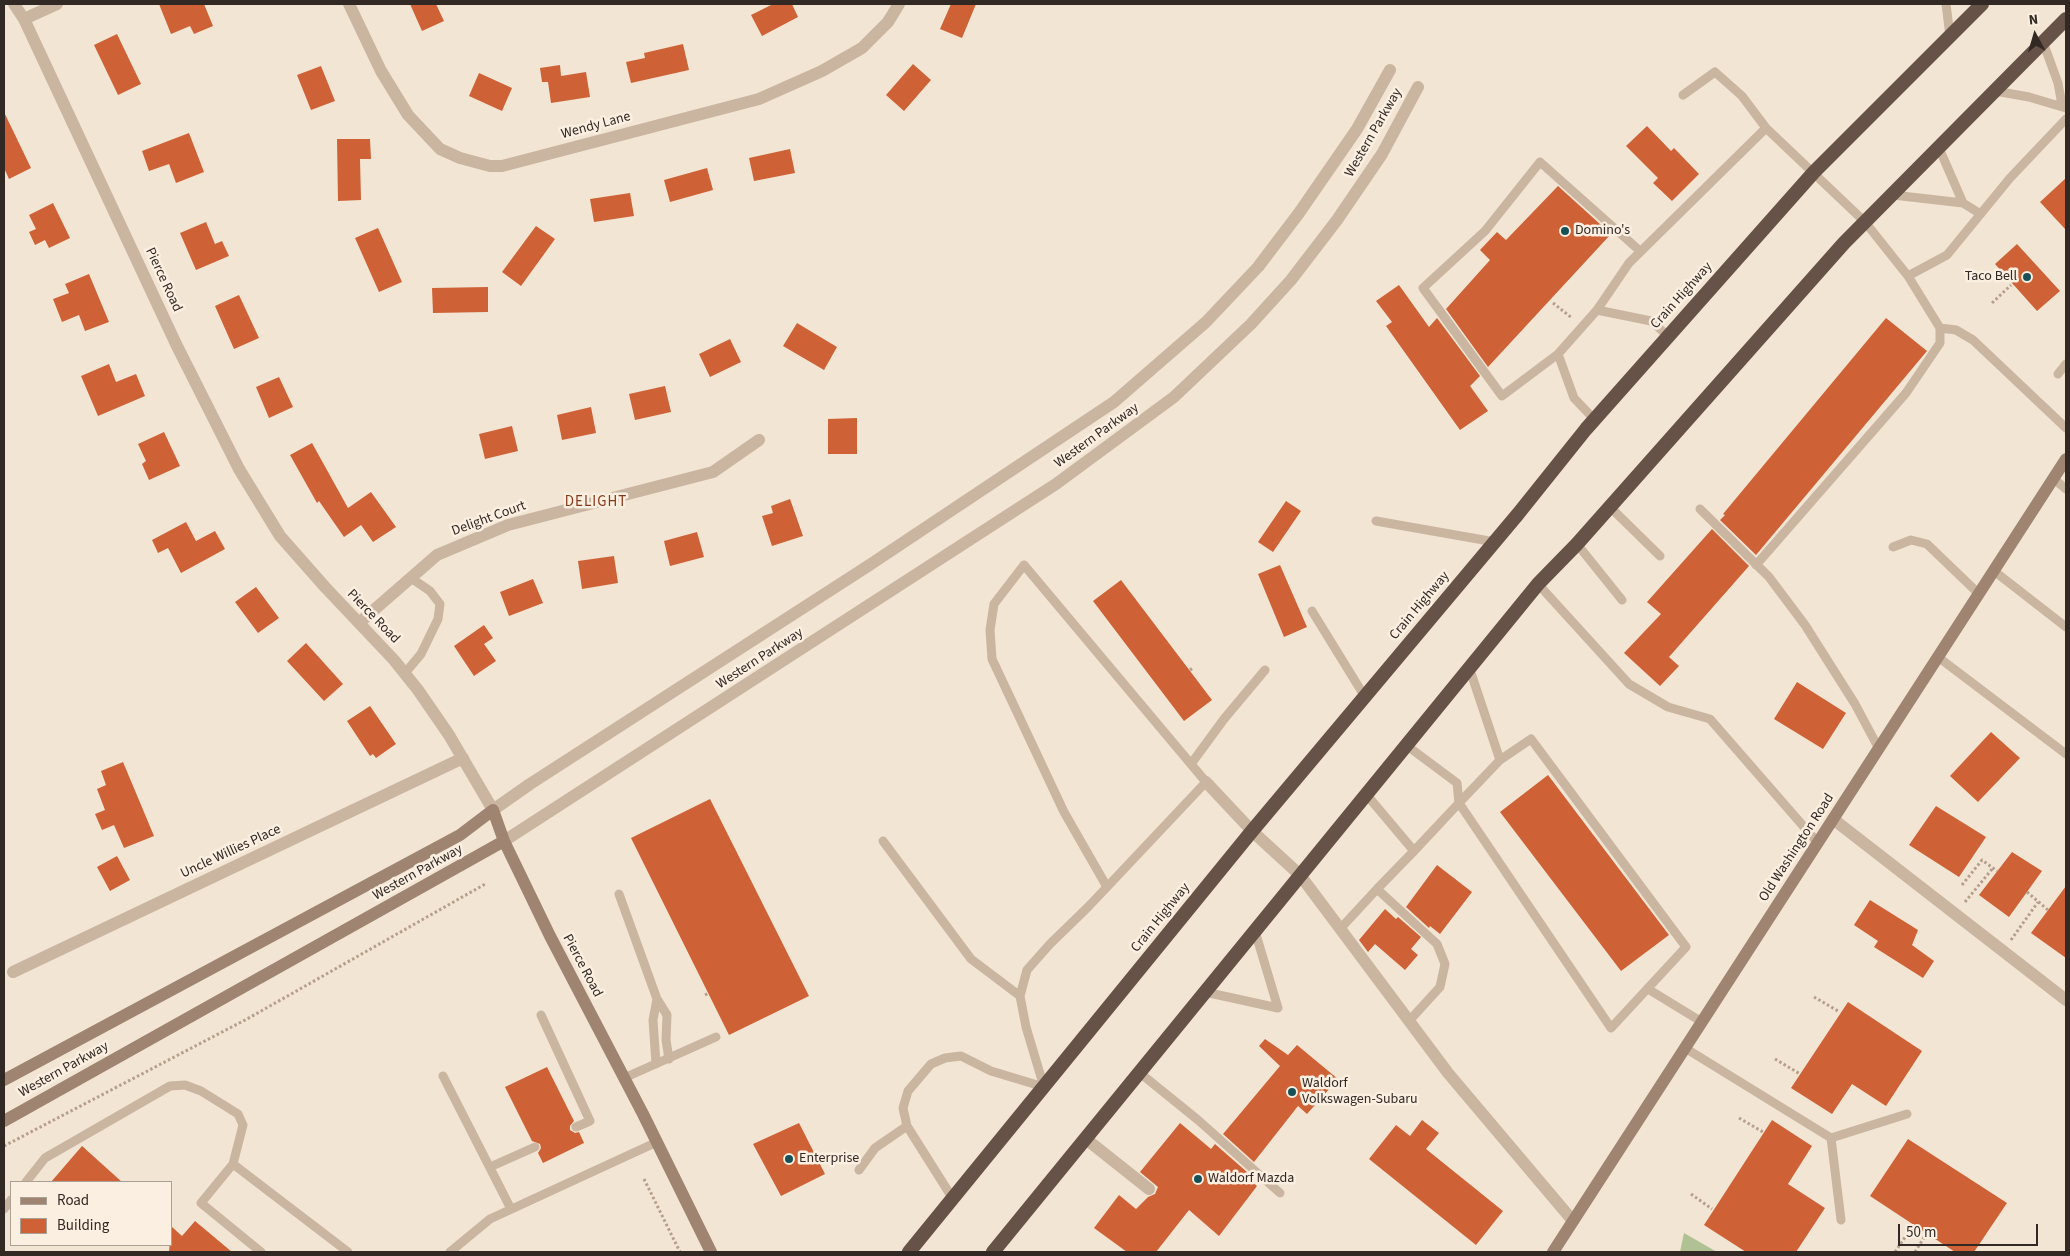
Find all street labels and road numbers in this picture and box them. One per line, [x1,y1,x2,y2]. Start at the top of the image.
street label: Western Parkway [1342,85,1406,181]
street label: Wendy Lane [559,109,633,143]
street label: Pierce Road [141,245,185,315]
street label: Crain Highway [1648,259,1716,333]
street label: Western Parkway [1052,400,1142,472]
street label: Delight Court [450,498,528,540]
street label: Crain Highway [1386,568,1454,644]
street label: Pierce Road [343,586,403,648]
street label: Western Parkway [713,625,807,693]
street label: Old Washington Road [1756,791,1838,905]
street label: Uncle Willies Place [178,821,284,883]
street label: Western Parkway [370,841,466,905]
street label: Crain Highway [1128,880,1194,956]
street label: Pierce Road [558,932,606,1000]
street label: Western Parkway [16,1038,112,1102]

